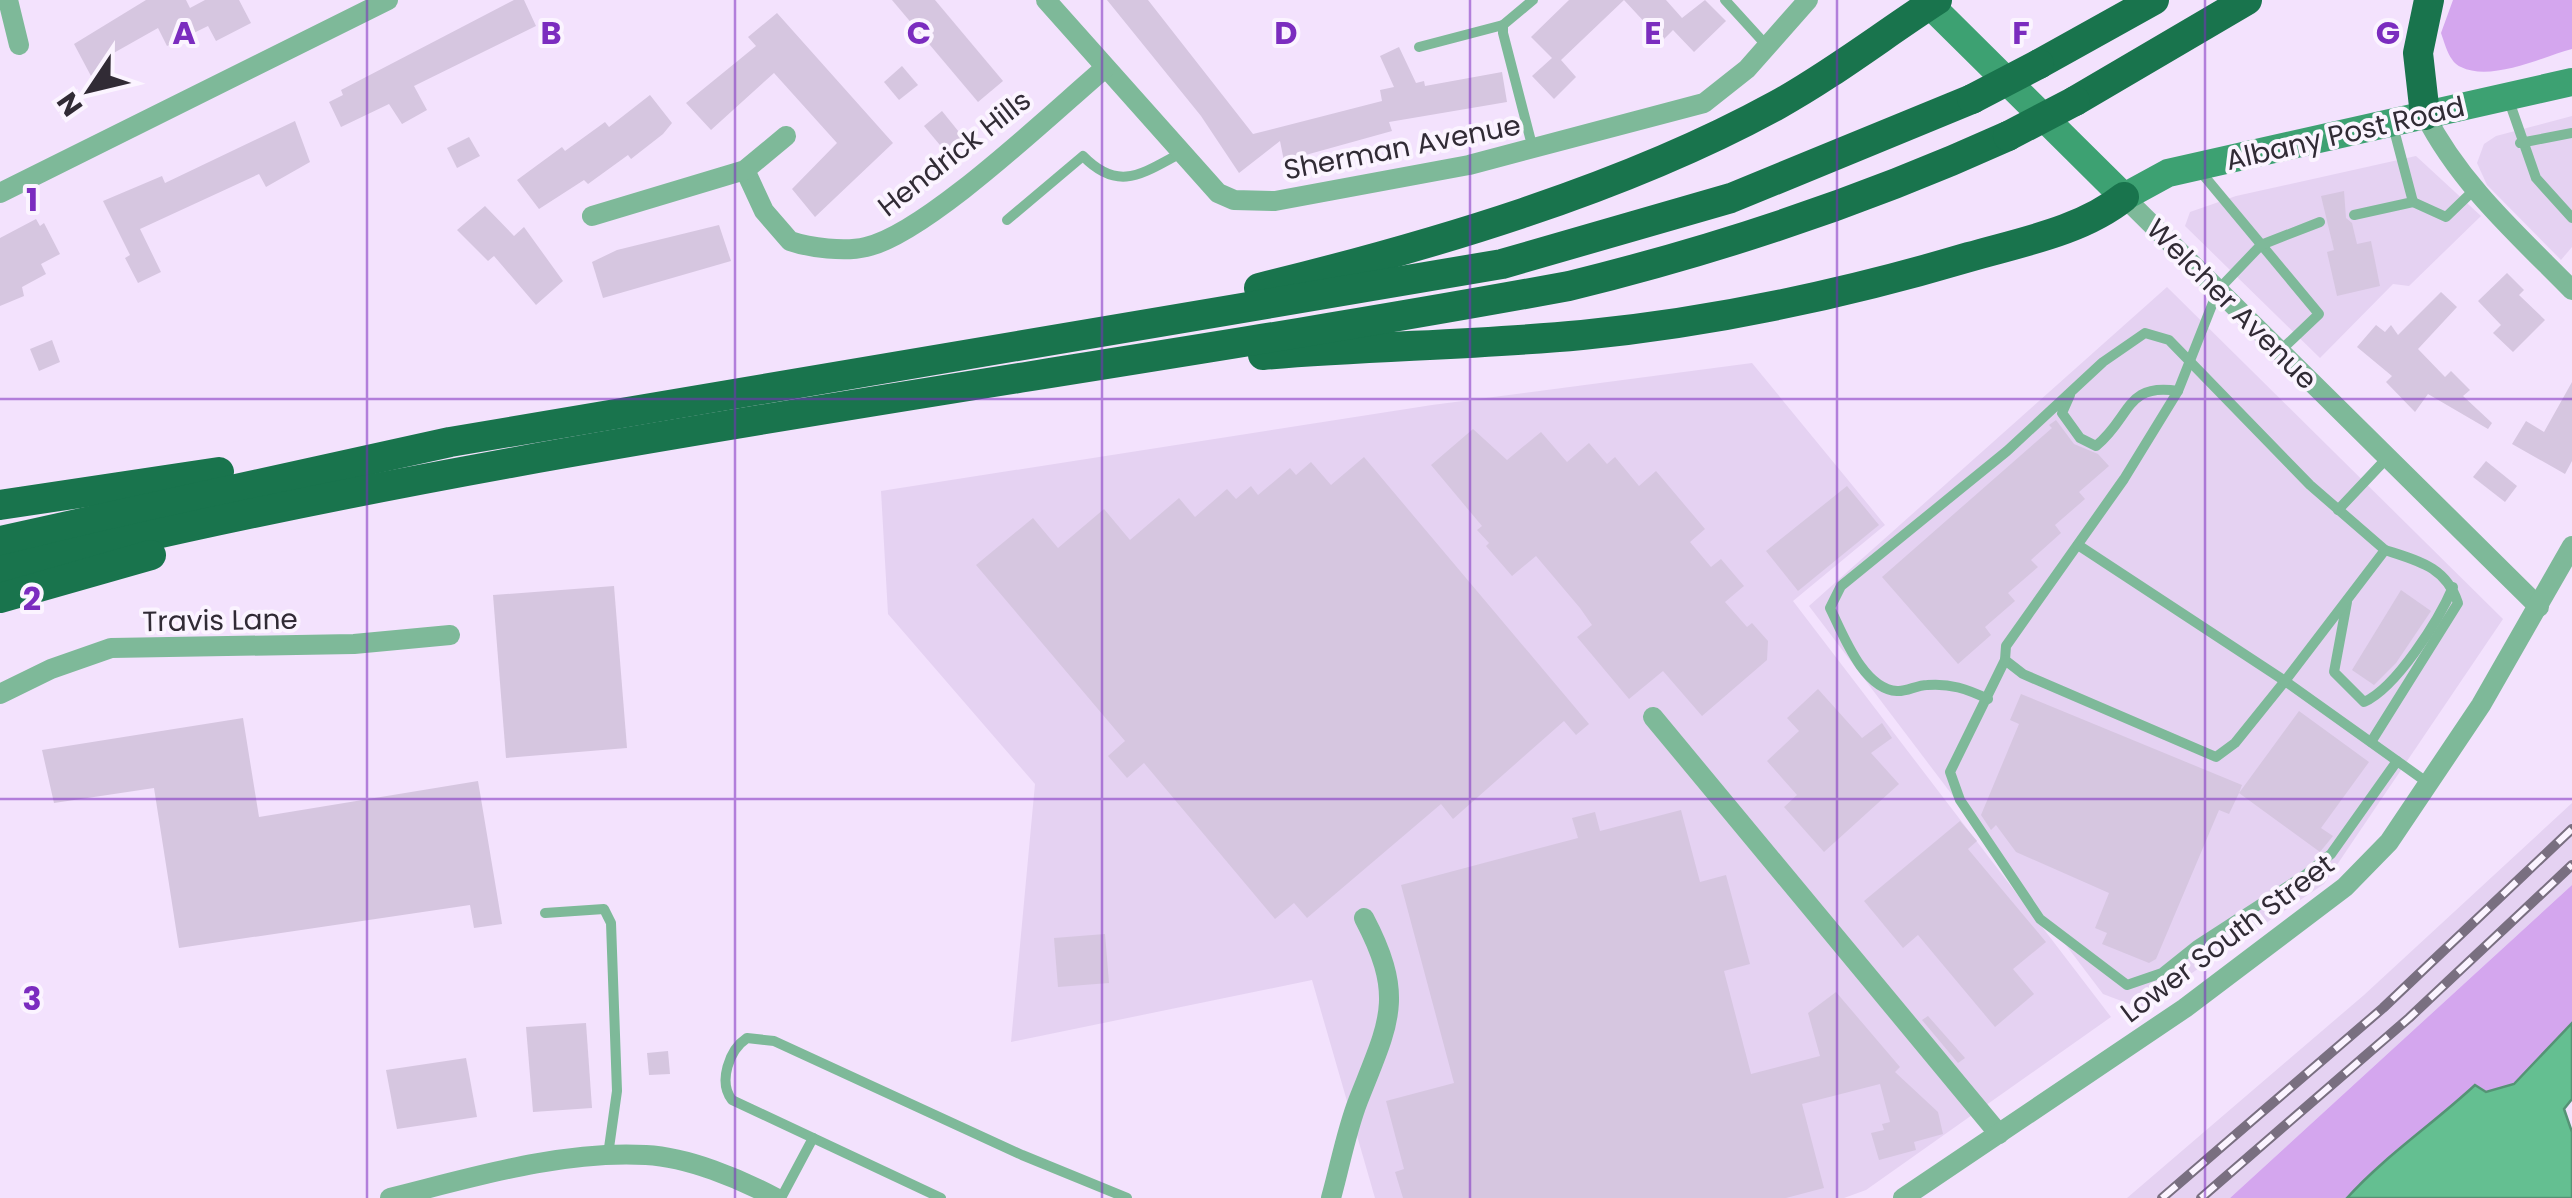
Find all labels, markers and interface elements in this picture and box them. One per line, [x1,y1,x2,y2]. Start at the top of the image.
text: A [172,10,196,55]
text: B [540,10,562,55]
text: C [907,10,931,55]
text: D [1274,10,1298,55]
text: E [1644,10,1662,55]
text: F [2012,10,2030,55]
text: G [2376,10,2400,55]
north arrow [40,40,140,140]
street label: Hendrick Hills [870,81,1039,226]
text: N [48,84,92,124]
street label: Albany Post Road [2222,87,2468,180]
street label: Sherman Avenue [1280,105,1524,190]
text: 1 [26,177,38,222]
street label: Welcher Avenue [2138,210,2326,398]
text: 2 [23,576,41,621]
street label: Travis Lane [142,600,298,641]
street label: Lower South Street [2112,845,2342,1032]
text: 3 [22,976,42,1021]

